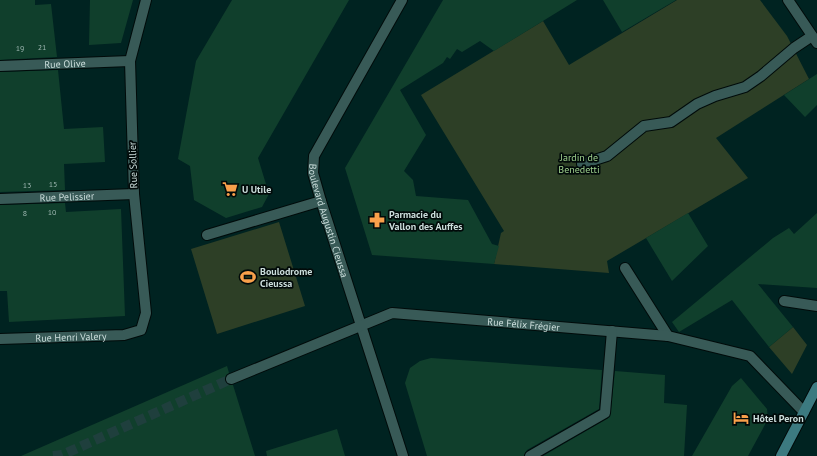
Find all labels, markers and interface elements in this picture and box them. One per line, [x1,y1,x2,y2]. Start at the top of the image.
house number: 21 [38,42,46,52]
house number: 19 [16,43,24,53]
street label: Rue Olive [44,56,86,71]
street label: Rue Sollier [126,141,140,189]
park label: Jardin de Benedetti [558,151,600,176]
street label: Boulevard Augustin Cieussa [306,163,352,279]
house number: 15 [49,179,57,189]
house number: 13 [23,180,31,190]
supermarket icon: U Utile [221,180,239,198]
place label: U Utile [242,183,271,196]
street label: Rue Pelissier [39,189,95,204]
house number: 10 [48,207,57,217]
house number: 8 [23,208,27,218]
place label: Parmacie du Vallon des Auffes [388,208,463,233]
pharmacy icon: Parmacie du Vallon des Auffes [368,211,386,229]
place label: Boulodrome Cieussa [260,265,312,290]
sports icon: Boulodrome Cieussa [239,268,257,286]
street label: Rue Félix Frégier [487,314,561,334]
street label: Rue Henri Valery [35,329,107,344]
hotel icon: Hôtel Peron [732,409,750,427]
place label: Hôtel Peron [753,412,804,425]

